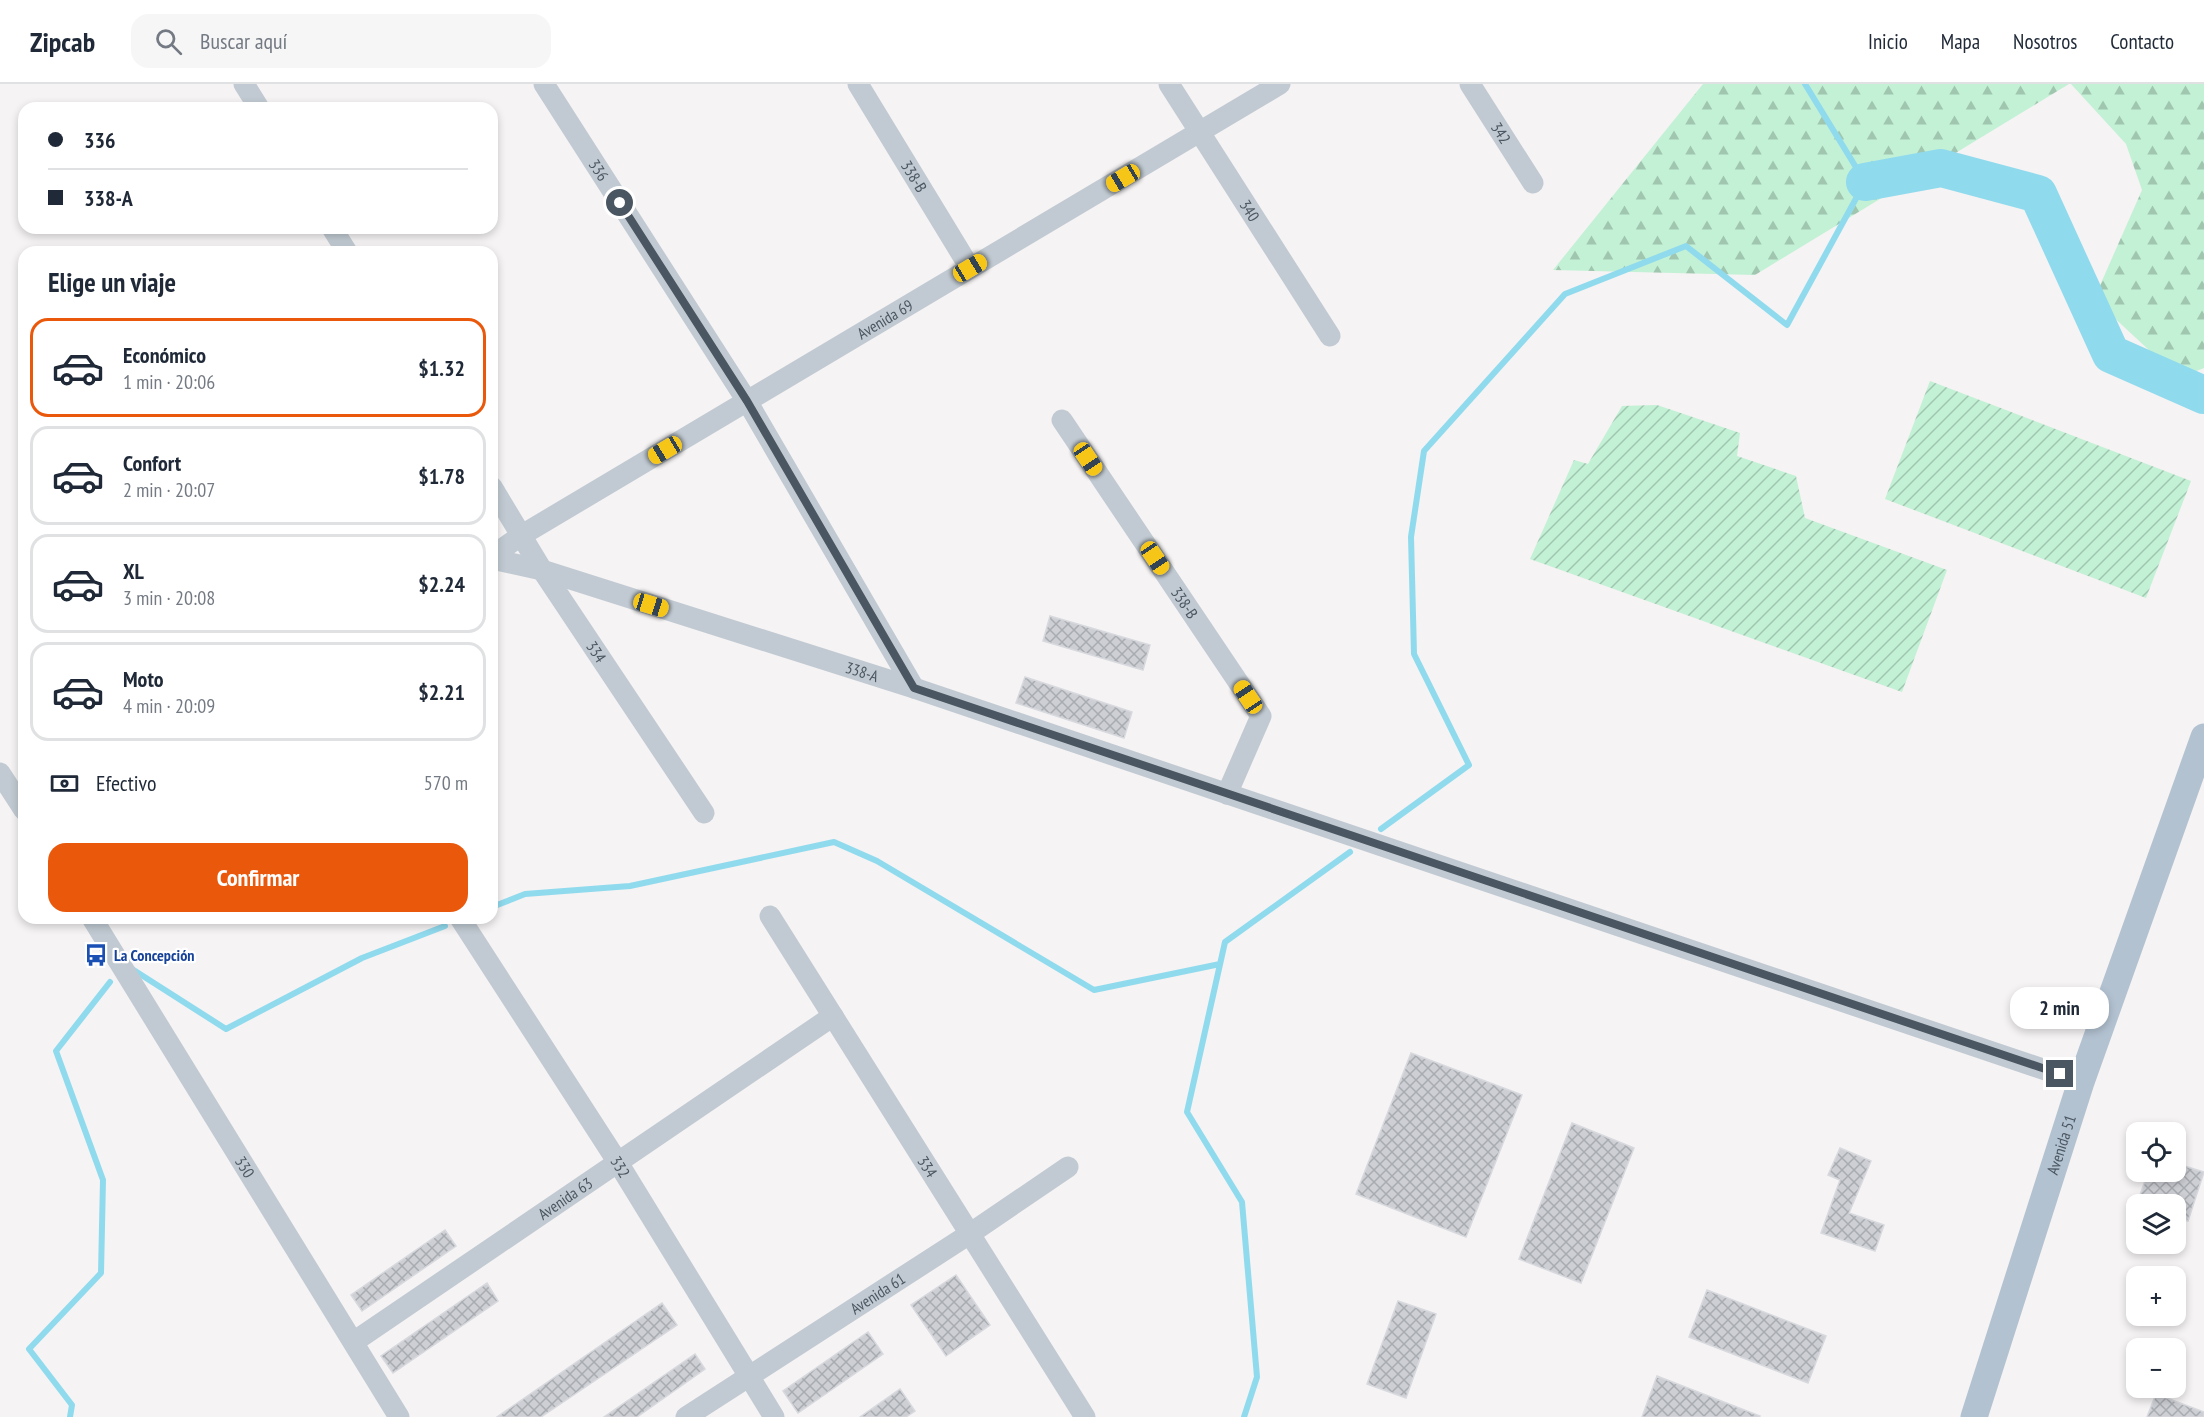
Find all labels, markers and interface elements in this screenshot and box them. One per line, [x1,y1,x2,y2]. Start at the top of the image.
search box [131,14,551,68]
text: Zipcab [30,23,95,60]
icon: search [152,25,185,58]
text: Buscar aquí [200,27,287,55]
text: Inicio [1868,28,1908,55]
text: Mapa [1941,28,1980,55]
text: Nosotros [2013,28,2077,55]
text: Contacto [2110,28,2174,55]
street label: 342 [1487,118,1515,147]
text: 336 [84,126,116,154]
street label: 336 [585,155,613,184]
street label: 338-B [897,157,931,196]
car [1103,161,1143,195]
text: 338-A [84,184,133,212]
route start [606,189,633,216]
street label: 340 [1236,196,1264,225]
car [950,251,990,285]
text: Elige un viaje [48,265,176,299]
street label: Avenida 69 [853,295,917,343]
icon: car [51,341,105,395]
text: Económico [123,341,206,369]
text: $1.32 [418,354,465,382]
text: 1 min · 20:06 [123,369,215,395]
car [645,433,685,467]
car [1070,439,1106,479]
icon: car [51,449,105,503]
text: Confort [123,449,181,477]
text: $1.78 [418,462,465,490]
text: 2 min · 20:07 [123,477,215,503]
car [1137,538,1173,578]
icon: car [51,557,105,611]
text: XL [123,557,144,585]
text: $2.24 [418,570,465,598]
street label: 338-B [1167,583,1202,622]
text: 3 min · 20:08 [123,585,215,611]
car [631,591,671,619]
street label: 334 [582,637,611,666]
street label: 338-A [843,657,882,686]
icon: car [51,665,105,719]
text: Moto [123,665,164,693]
car [1230,677,1266,717]
text: $2.21 [418,678,465,706]
text: 4 min · 20:09 [123,693,215,719]
icon: cash [48,767,81,800]
text: Efectivo [96,769,157,797]
text: 570 m [424,770,468,796]
button: Confirmar [48,843,468,912]
bus stop icon: La Concepción [83,942,109,968]
place label: La Concepción [114,945,195,965]
callout: 2 min [2010,987,2110,1029]
text: 2 min [2039,995,2080,1021]
route end [2046,1060,2073,1087]
street label: Avenida 51 [2042,1112,2080,1177]
map controls [2126,1122,2186,1398]
button: locate [2126,1122,2186,1182]
street label: 330 [231,1152,259,1181]
street label: 332 [606,1152,635,1181]
street label: 334 [913,1152,942,1181]
street label: Avenida 63 [534,1173,596,1224]
button: layers [2126,1194,2186,1254]
button: + [2126,1266,2186,1326]
street label: Avenida 61 [846,1268,909,1318]
button: − [2126,1338,2186,1398]

